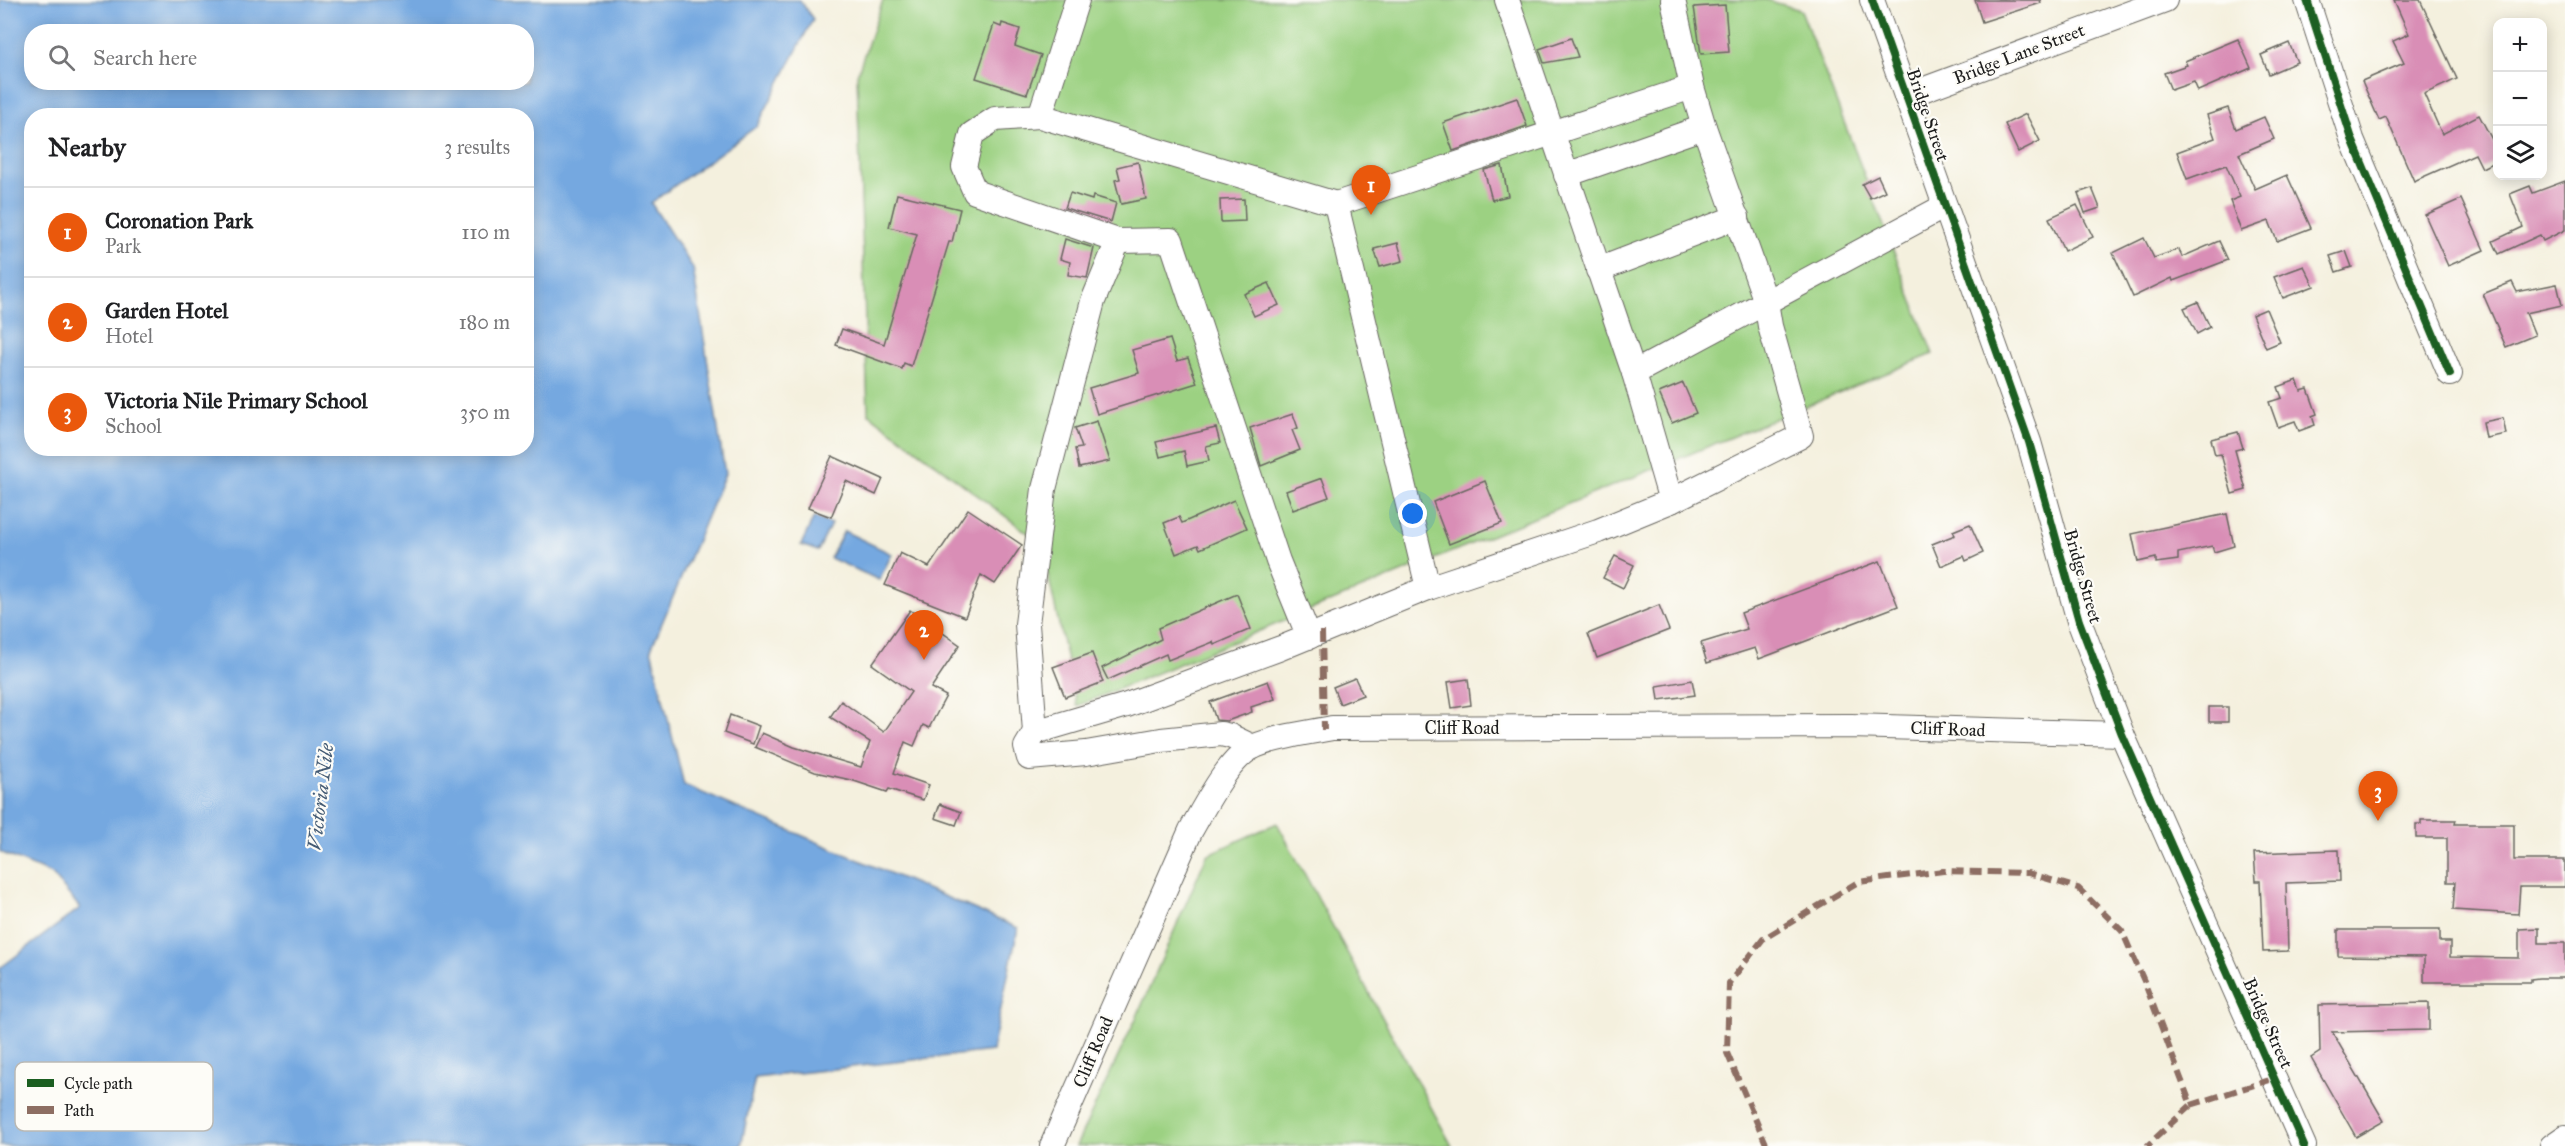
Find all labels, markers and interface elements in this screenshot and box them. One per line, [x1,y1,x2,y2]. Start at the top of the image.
map controls [2493,18,2547,180]
button: + [2493,18,2547,72]
street label: Bridge Lane Street [1950,19,2089,90]
search box [24,24,534,90]
icon: search [45,41,78,74]
text: Search here [93,44,197,71]
street label: Bridge Street [1901,66,1954,165]
button: − [2493,72,2547,126]
button: layers [2493,126,2547,180]
text: Nearby [48,131,126,163]
text: 3 results [444,135,510,159]
pin: 1 [1352,166,1390,215]
text: Coronation Park [105,207,253,234]
text: 1 [64,220,71,244]
text: 110 m [462,220,510,244]
text: Park [105,234,141,258]
text: Garden Hotel [105,297,228,324]
text: 2 [63,310,72,334]
text: 180 m [459,310,510,334]
text: Hotel [105,324,153,348]
text: Victoria Nile Primary School [105,387,368,414]
text: 3 [64,400,72,424]
text: 350 m [460,400,510,424]
text: School [105,414,162,438]
your location [1398,499,1427,528]
street label: Bridge Street [2058,526,2107,627]
pin: 2 [904,610,944,660]
street label: Cliff Road [1424,717,1500,739]
street label: Cliff Road [1910,717,1986,741]
water label: Victoria Nile [302,741,339,852]
pin: 3 [2358,772,2398,821]
street label: Bridge Street [2237,974,2298,1073]
street label: Cliff Road [1068,1013,1118,1091]
legend [15,1062,213,1131]
text: Cycle path [64,1074,133,1093]
text: Path [64,1101,94,1120]

